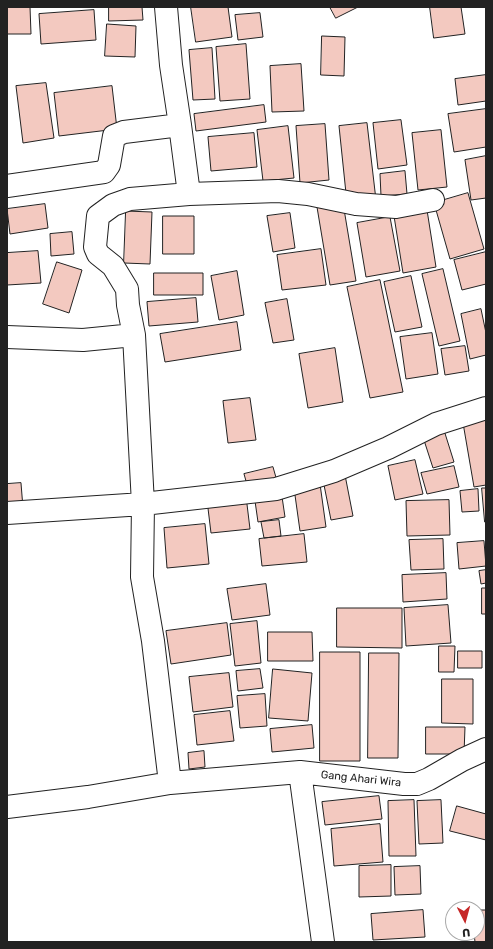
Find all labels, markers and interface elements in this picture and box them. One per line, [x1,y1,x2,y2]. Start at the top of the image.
street label: Gang Ahari Wira [320,768,402,790]
north arrow [445,901,485,941]
text: U [462,926,471,939]

